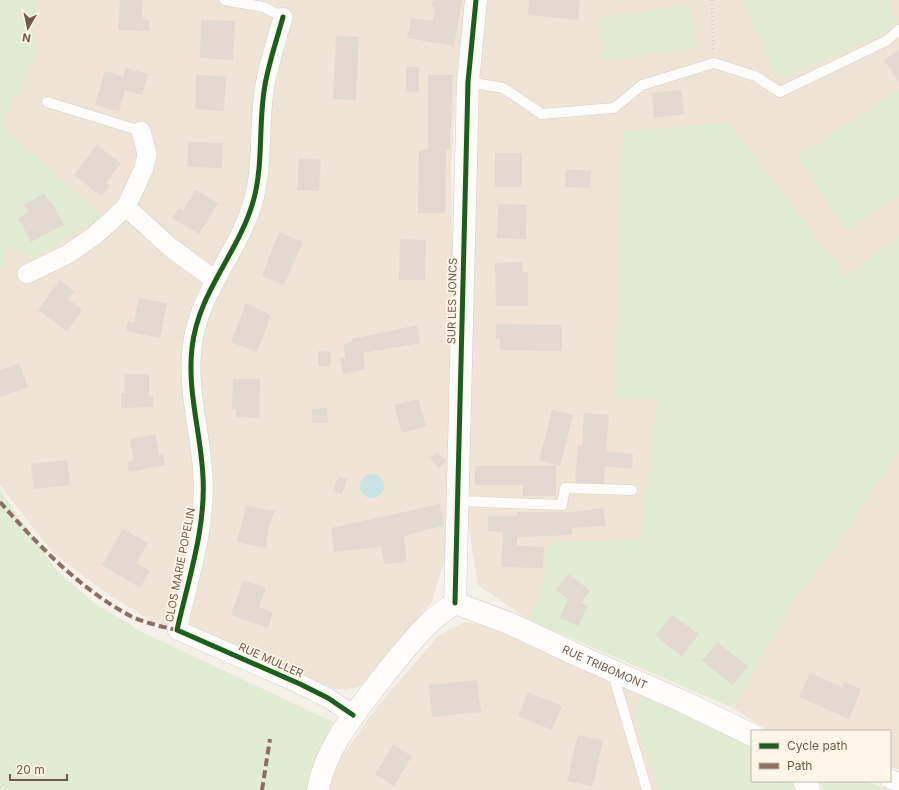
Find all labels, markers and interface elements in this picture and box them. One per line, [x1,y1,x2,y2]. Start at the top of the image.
north arrow [8,8,48,48]
text: N [21,30,32,45]
street label: SUR LES JONCS [444,258,460,344]
street label: CLOS MARIE POPELIN [162,507,198,623]
street label: RUE MULLER [237,640,305,680]
street label: RUE TRIBOMONT [560,642,649,692]
legend [751,730,891,782]
text: Cycle path [787,738,848,753]
scale bar [10,756,67,782]
text: Path [787,758,812,773]
text: 20 m [16,762,45,777]

